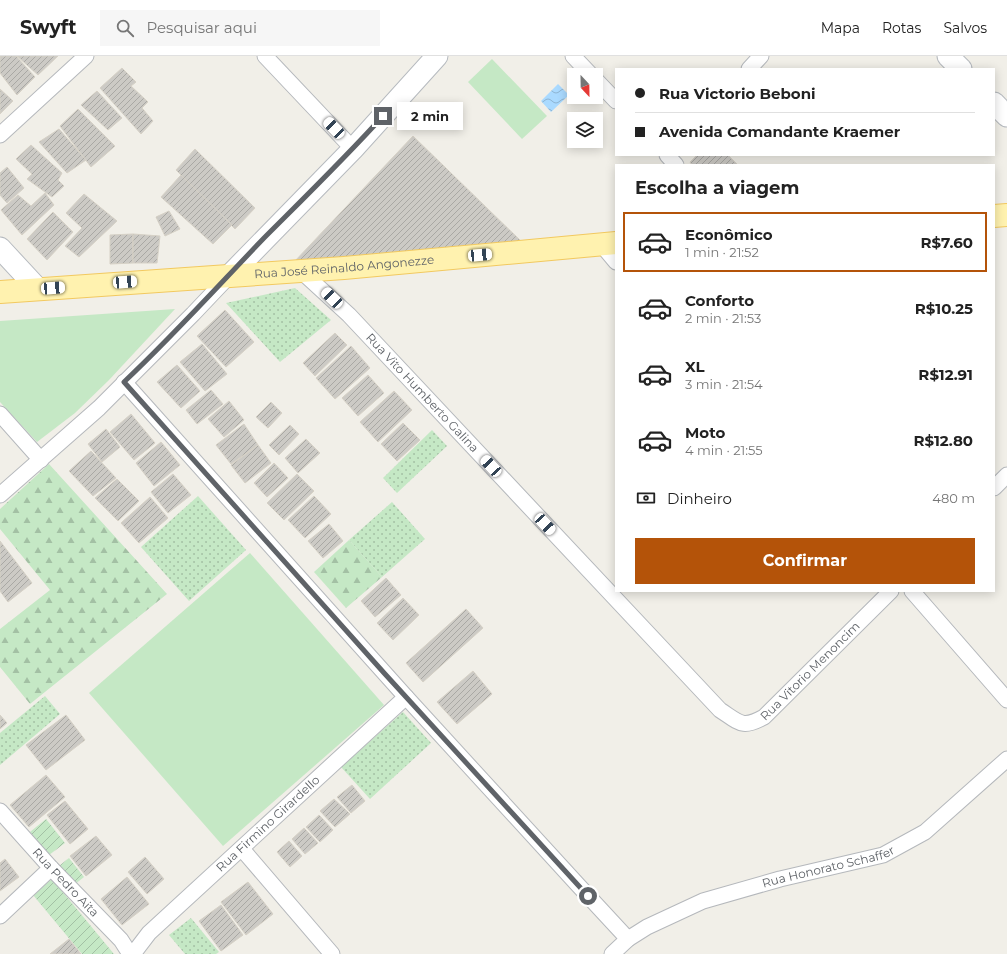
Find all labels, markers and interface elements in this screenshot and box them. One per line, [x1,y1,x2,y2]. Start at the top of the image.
search box [100,10,380,46]
text: Swyft [20,16,76,39]
icon: search [114,17,136,39]
text: Pesquisar aqui [146,18,257,37]
text: Mapa [821,19,860,37]
text: Rotas [882,19,921,37]
text: Salvos [943,19,987,37]
north arrow [567,68,603,104]
map controls [567,68,603,148]
text: Rua Victorio Beboni [659,84,816,103]
callout: 2 min [397,102,463,130]
route end [374,107,392,125]
text: 2 min [411,108,449,124]
button: layers [567,112,603,148]
car [321,115,347,141]
text: Avenida Comandante Kraemer [659,122,900,141]
text: Escolha a viagem [635,177,799,199]
icon: car [637,224,673,260]
text: Econômico [685,225,773,244]
text: R$7.60 [921,233,973,252]
text: 1 min · 21:52 [685,244,759,260]
car [468,248,492,262]
street label: Rua José Reinaldo Angonezze [254,252,435,281]
car [113,275,137,289]
car [41,281,65,295]
car [319,285,345,311]
icon: car [637,290,673,326]
text: Conforto [685,291,754,310]
text: R$10.25 [915,299,973,318]
text: 2 min · 21:53 [685,310,761,326]
street label: Rua Vito Humberto Galina [363,330,482,455]
icon: car [637,356,673,392]
text: XL [685,357,704,376]
text: R$12.91 [918,365,973,384]
text: 3 min · 21:54 [685,376,763,392]
icon: car [637,422,673,458]
text: Moto [685,423,725,442]
text: R$12.80 [914,431,973,450]
text: 4 min · 21:55 [685,442,763,458]
car [478,453,504,479]
icon: cash [635,487,657,509]
text: Dinheiro [667,489,732,508]
text: 480 m [932,490,975,506]
car [532,511,558,537]
button: Confirmar [635,538,975,584]
street label: Rua Vitorio Menoncim [757,618,863,723]
street label: Rua Firmino Girardello [213,772,323,875]
street label: Rua Honorato Schaffer [760,842,897,891]
street label: Rua Pedro Aita [30,845,102,920]
route start [579,887,597,905]

